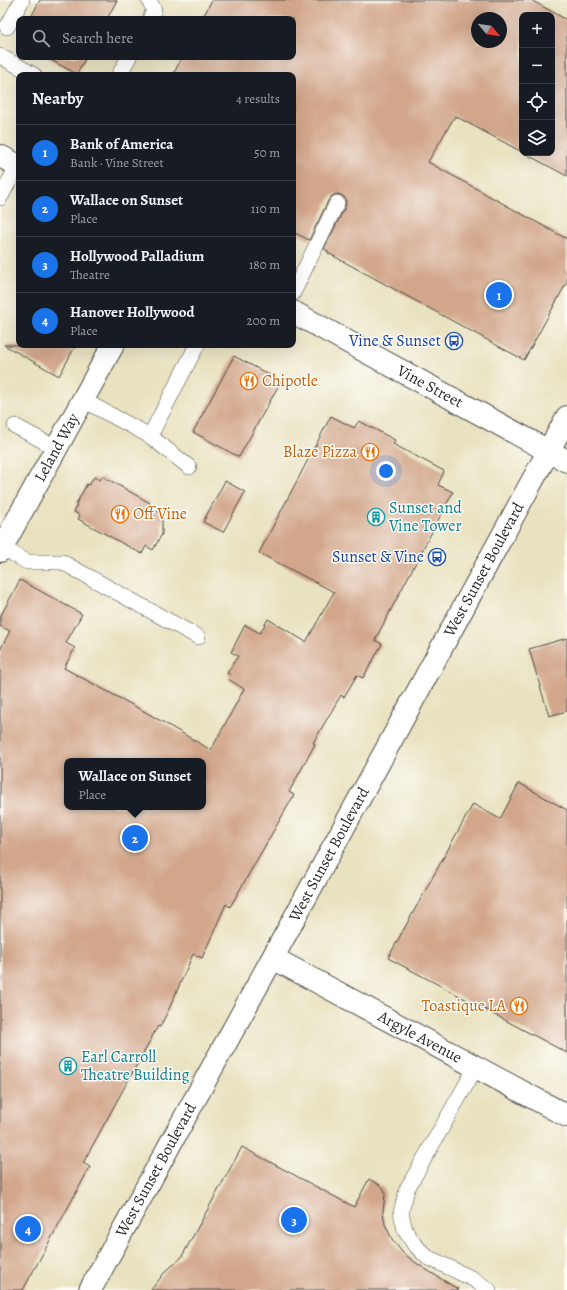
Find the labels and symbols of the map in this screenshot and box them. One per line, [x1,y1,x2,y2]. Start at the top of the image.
north arrow [471,12,507,48]
pin: 1 [486,280,512,310]
place label: Vine & Sunset [348,330,441,352]
bus stop icon: Vine & Sunset [444,331,464,351]
street label: Vine Street [392,359,467,413]
place label: Chipotle [262,370,318,392]
restaurant icon: Chipotle [239,371,259,391]
street label: Leland Way [29,409,85,486]
place label: Blaze Pizza [283,441,358,463]
restaurant icon: Blaze Pizza [360,442,380,462]
your location [376,461,396,481]
place label: Sunset and Vine Tower [388,497,462,537]
street label: West Sunset Boulevard [438,498,530,642]
place label: Off Vine [133,503,187,525]
restaurant icon: Off Vine [110,504,130,524]
building icon: Sunset and Vine Tower [366,507,386,527]
place label: Sunset & Vine [332,546,424,568]
bus stop icon: Sunset & Vine [427,547,447,567]
street label: West Sunset Boulevard [283,783,375,926]
pin: 2 [122,823,148,853]
place label: Toastique LA [421,995,507,1017]
restaurant icon: Toastique LA [509,996,529,1016]
street label: Argyle Avenue [373,1005,466,1069]
place label: Earl Carroll Theatre Building [81,1046,190,1086]
building icon: Earl Carroll Theatre Building [58,1056,78,1076]
street label: West Sunset Boulevard [110,1099,202,1242]
pin: 3 [281,1205,307,1235]
pin: 4 [15,1214,41,1244]

